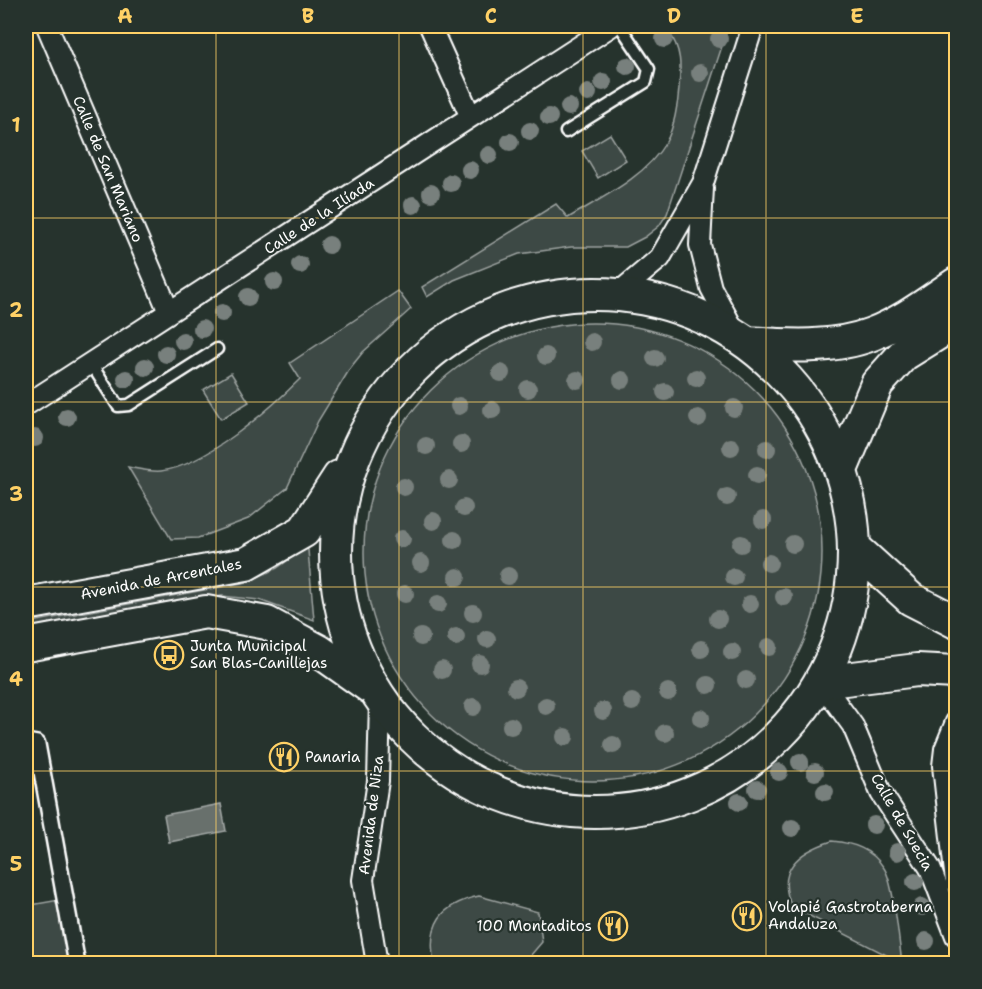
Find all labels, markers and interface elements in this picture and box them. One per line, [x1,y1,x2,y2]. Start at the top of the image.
text: A [117,3,133,29]
text: B [302,3,314,29]
text: C [485,3,497,29]
text: D [667,3,681,29]
text: E [850,3,864,29]
street label: Calle de San Mariano [68,93,148,245]
text: 1 [11,112,21,138]
street label: Calle de la Ilíada [260,173,378,259]
text: 2 [9,297,23,323]
text: 3 [9,481,23,507]
street label: Avenida de Arcentales [79,554,243,604]
place label: Junta Municipal San Blas-Canillejas [190,636,328,673]
bus stop icon: Junta Municipal San Blas-Canillejas [153,639,185,671]
text: 4 [9,666,23,692]
restaurant icon: Panaria [268,741,300,773]
place label: Panaria [305,747,361,767]
street label: Avenida de Niza [354,754,388,876]
street label: Calle de Suecia [866,770,938,875]
text: 5 [10,851,22,877]
place label: Volapié Gastrotaberna Andaluza [768,897,933,934]
restaurant icon: Volapié Gastrotaberna Andaluza [731,900,763,932]
restaurant icon: 100 Montaditos [597,910,629,942]
place label: 100 Montaditos [476,916,592,936]

